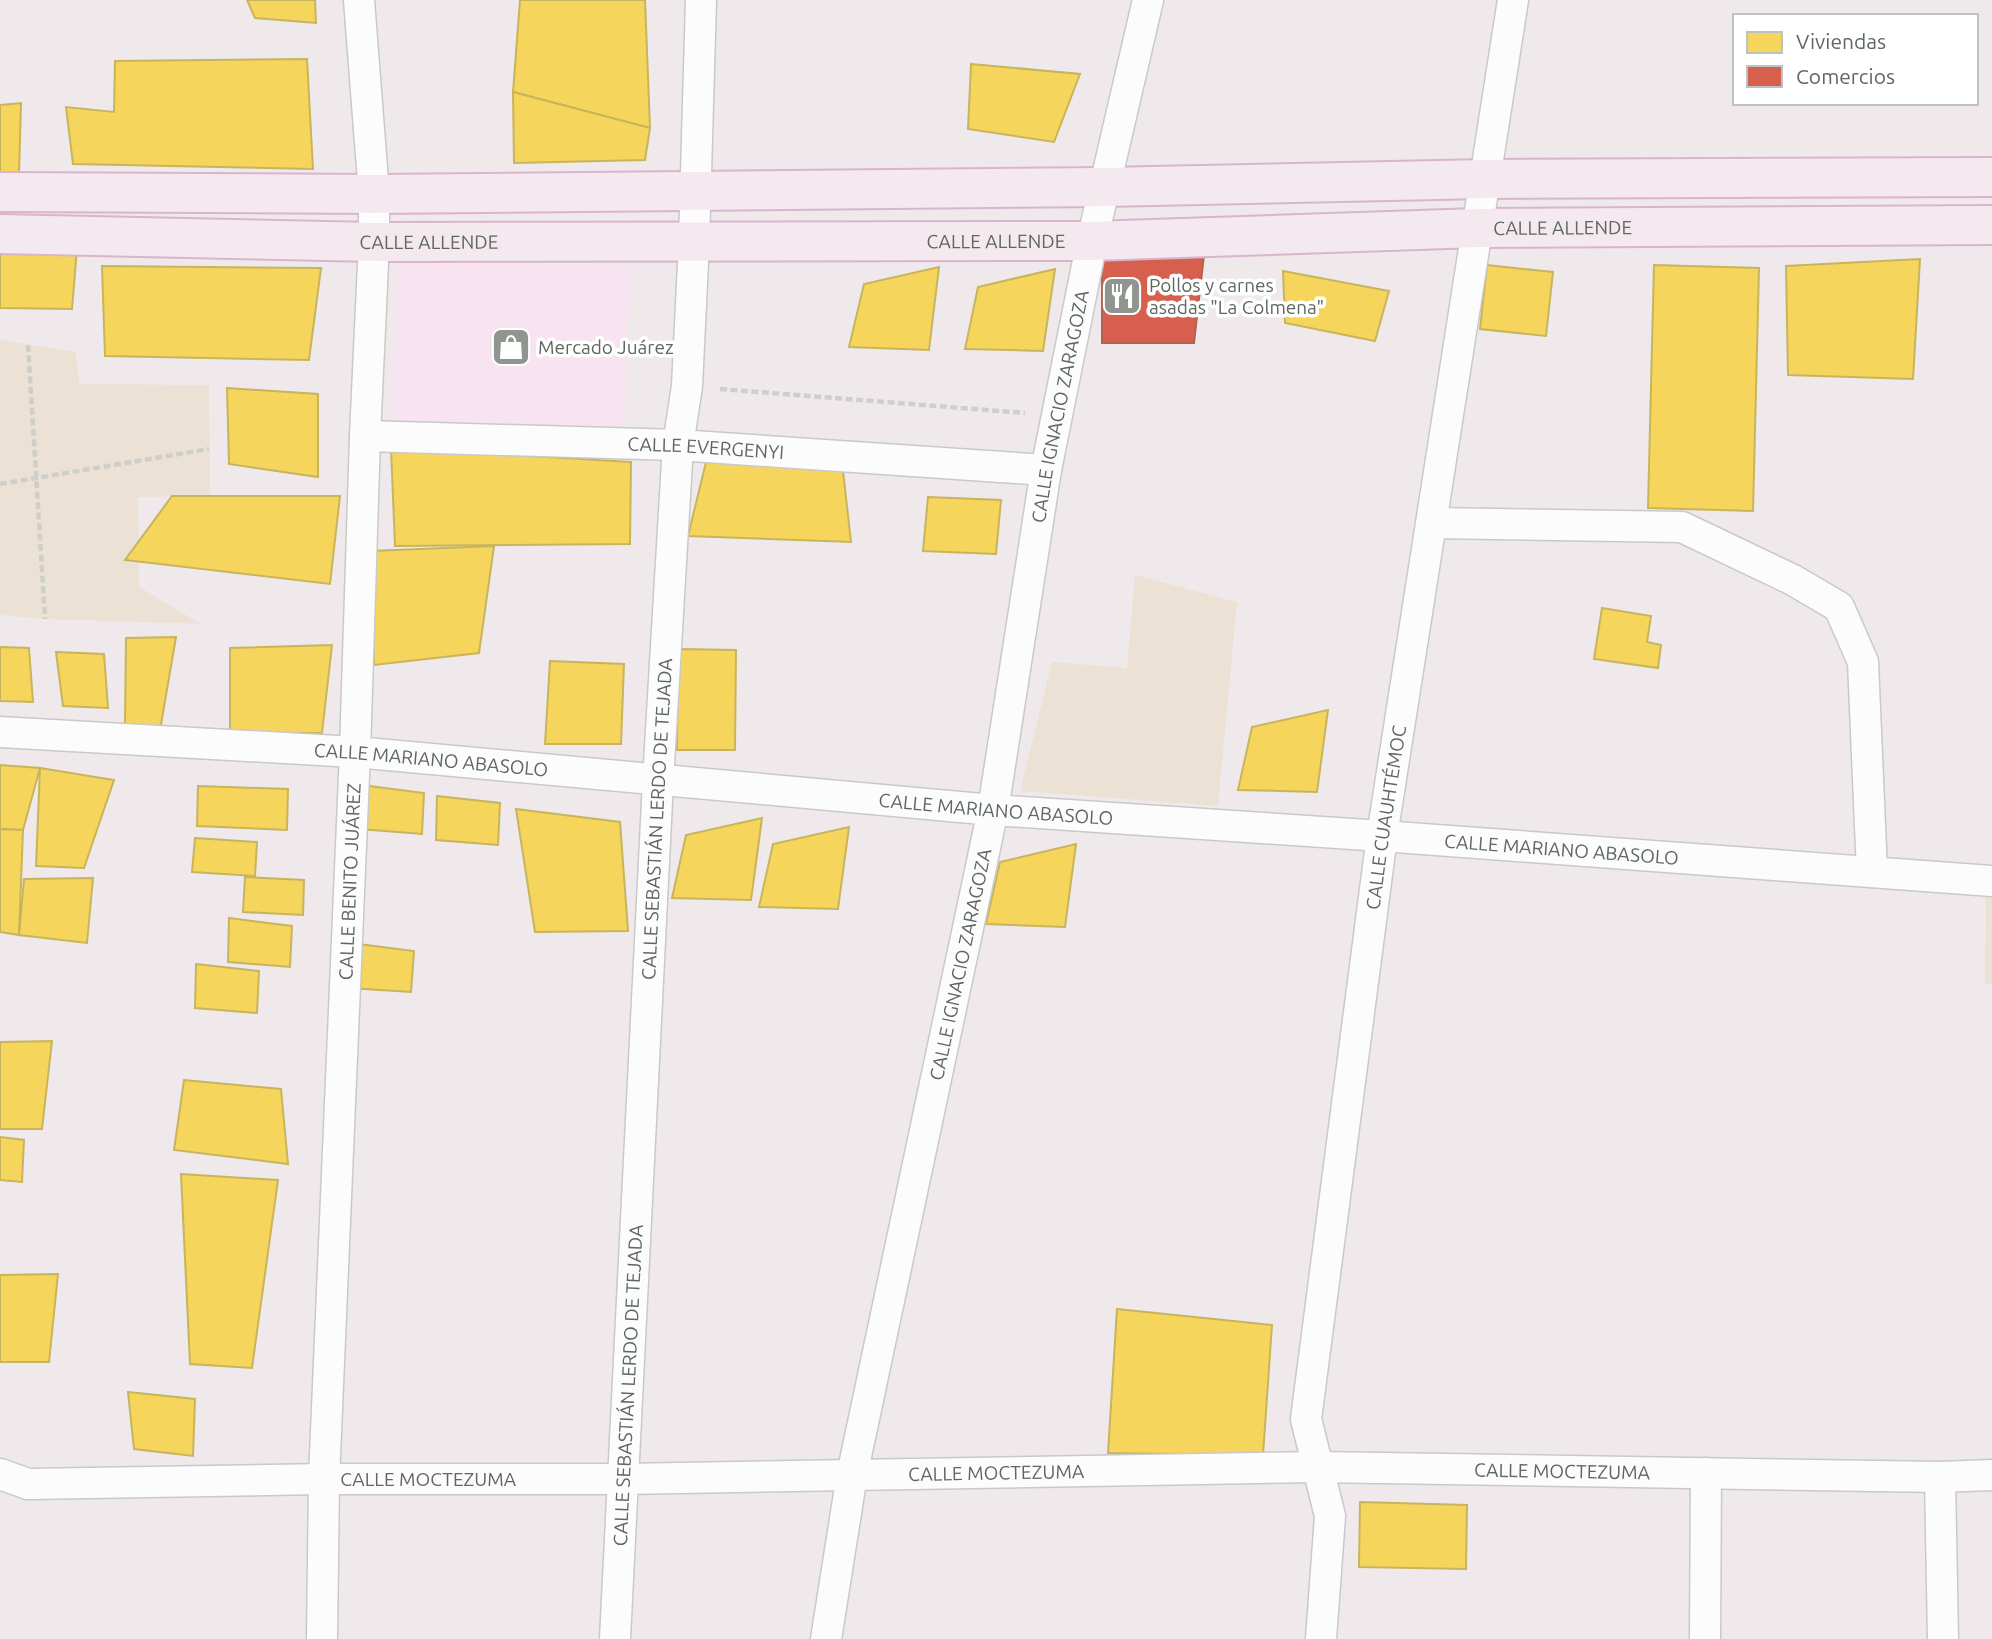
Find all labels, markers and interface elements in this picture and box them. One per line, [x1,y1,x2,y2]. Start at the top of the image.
legend [1733,14,1978,105]
text: Viviendas [1796,29,1886,53]
text: Comercios [1796,64,1895,88]
street label: CALLE ALLENDE [1493,216,1632,239]
street label: CALLE ALLENDE [926,230,1065,252]
street label: CALLE ALLENDE [359,231,498,253]
place label: Pollos y carnes asadas "La Colmena" [1149,274,1324,318]
restaurant icon: Pollos y carnes asadas "La Colmena" [1101,275,1143,317]
street label: CALLE IGNACIO ZARAGOZA [1027,287,1093,524]
shop icon: Mercado Juárez [490,326,532,368]
place label: Mercado Juárez [538,336,674,358]
street label: CALLE EVERGENYI [627,433,785,463]
street label: CALLE SEBASTIÁN LERDO DE TEJADA [637,657,676,980]
street label: CALLE CUAUHTÉMOC [1361,723,1410,911]
street label: CALLE MARIANO ABASOLO [313,739,549,781]
street label: CALLE BENITO JUÁREZ [334,782,365,981]
street label: CALLE MARIANO ABASOLO [878,789,1114,829]
street label: CALLE MARIANO ABASOLO [1443,830,1679,869]
street label: CALLE IGNACIO ZARAGOZA [925,846,996,1082]
street label: CALLE SEBASTIÁN LERDO DE TEJADA [609,1223,647,1547]
street label: CALLE MOCTEZUMA [1474,1459,1651,1483]
street label: CALLE MOCTEZUMA [908,1460,1085,1485]
street label: CALLE MOCTEZUMA [340,1468,517,1490]

